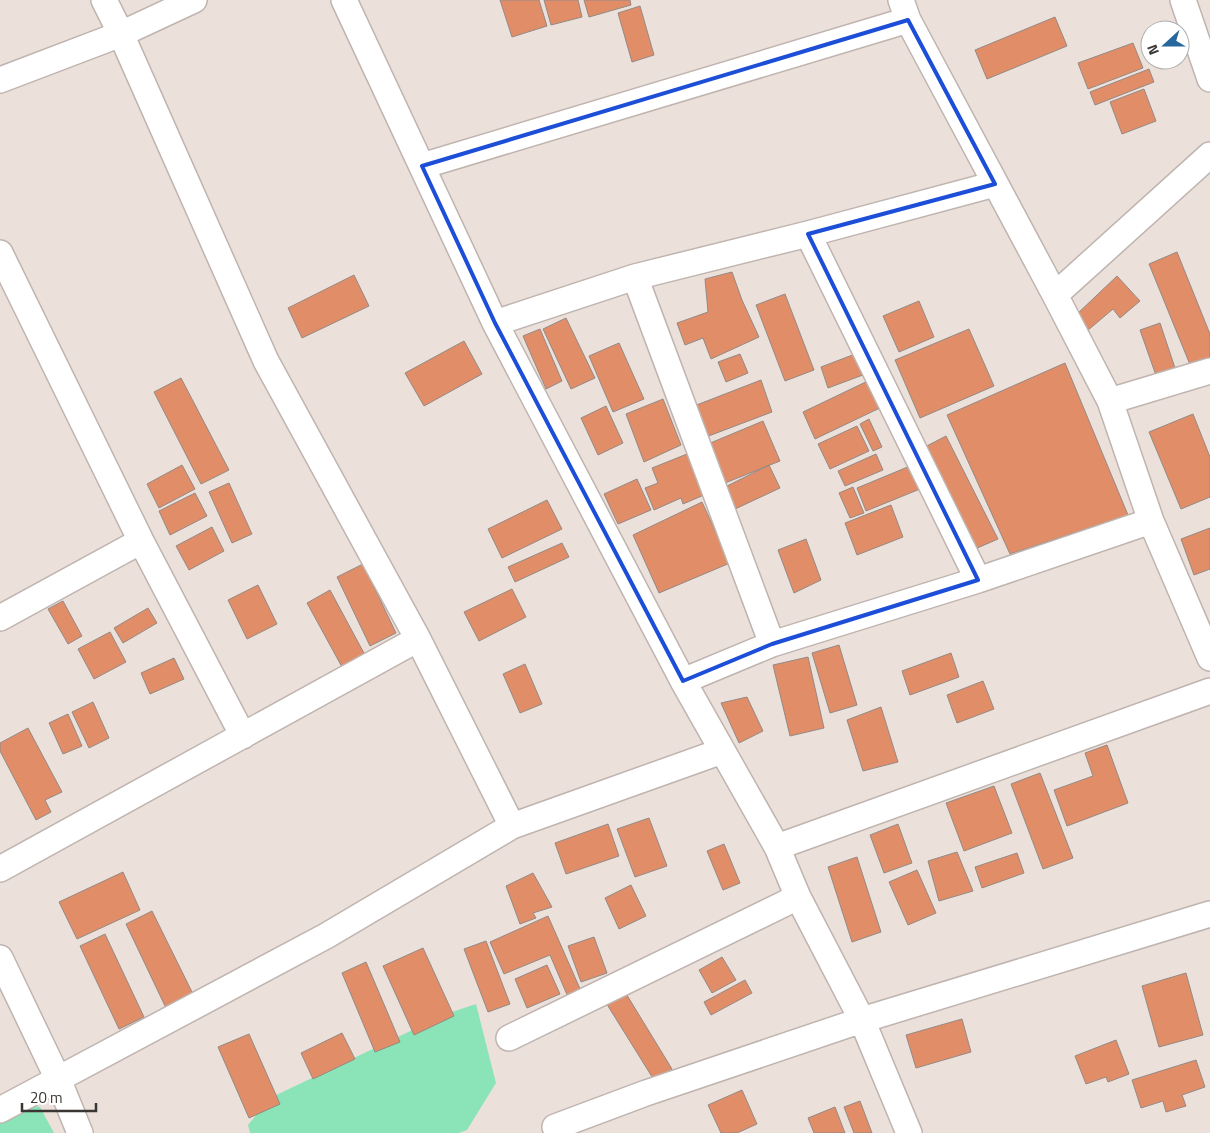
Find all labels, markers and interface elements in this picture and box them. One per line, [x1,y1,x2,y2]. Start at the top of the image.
north arrow [1140,20,1190,70]
text: N [1141,42,1164,58]
scale bar [22,1080,96,1112]
text: 20 m [30,1086,63,1109]

